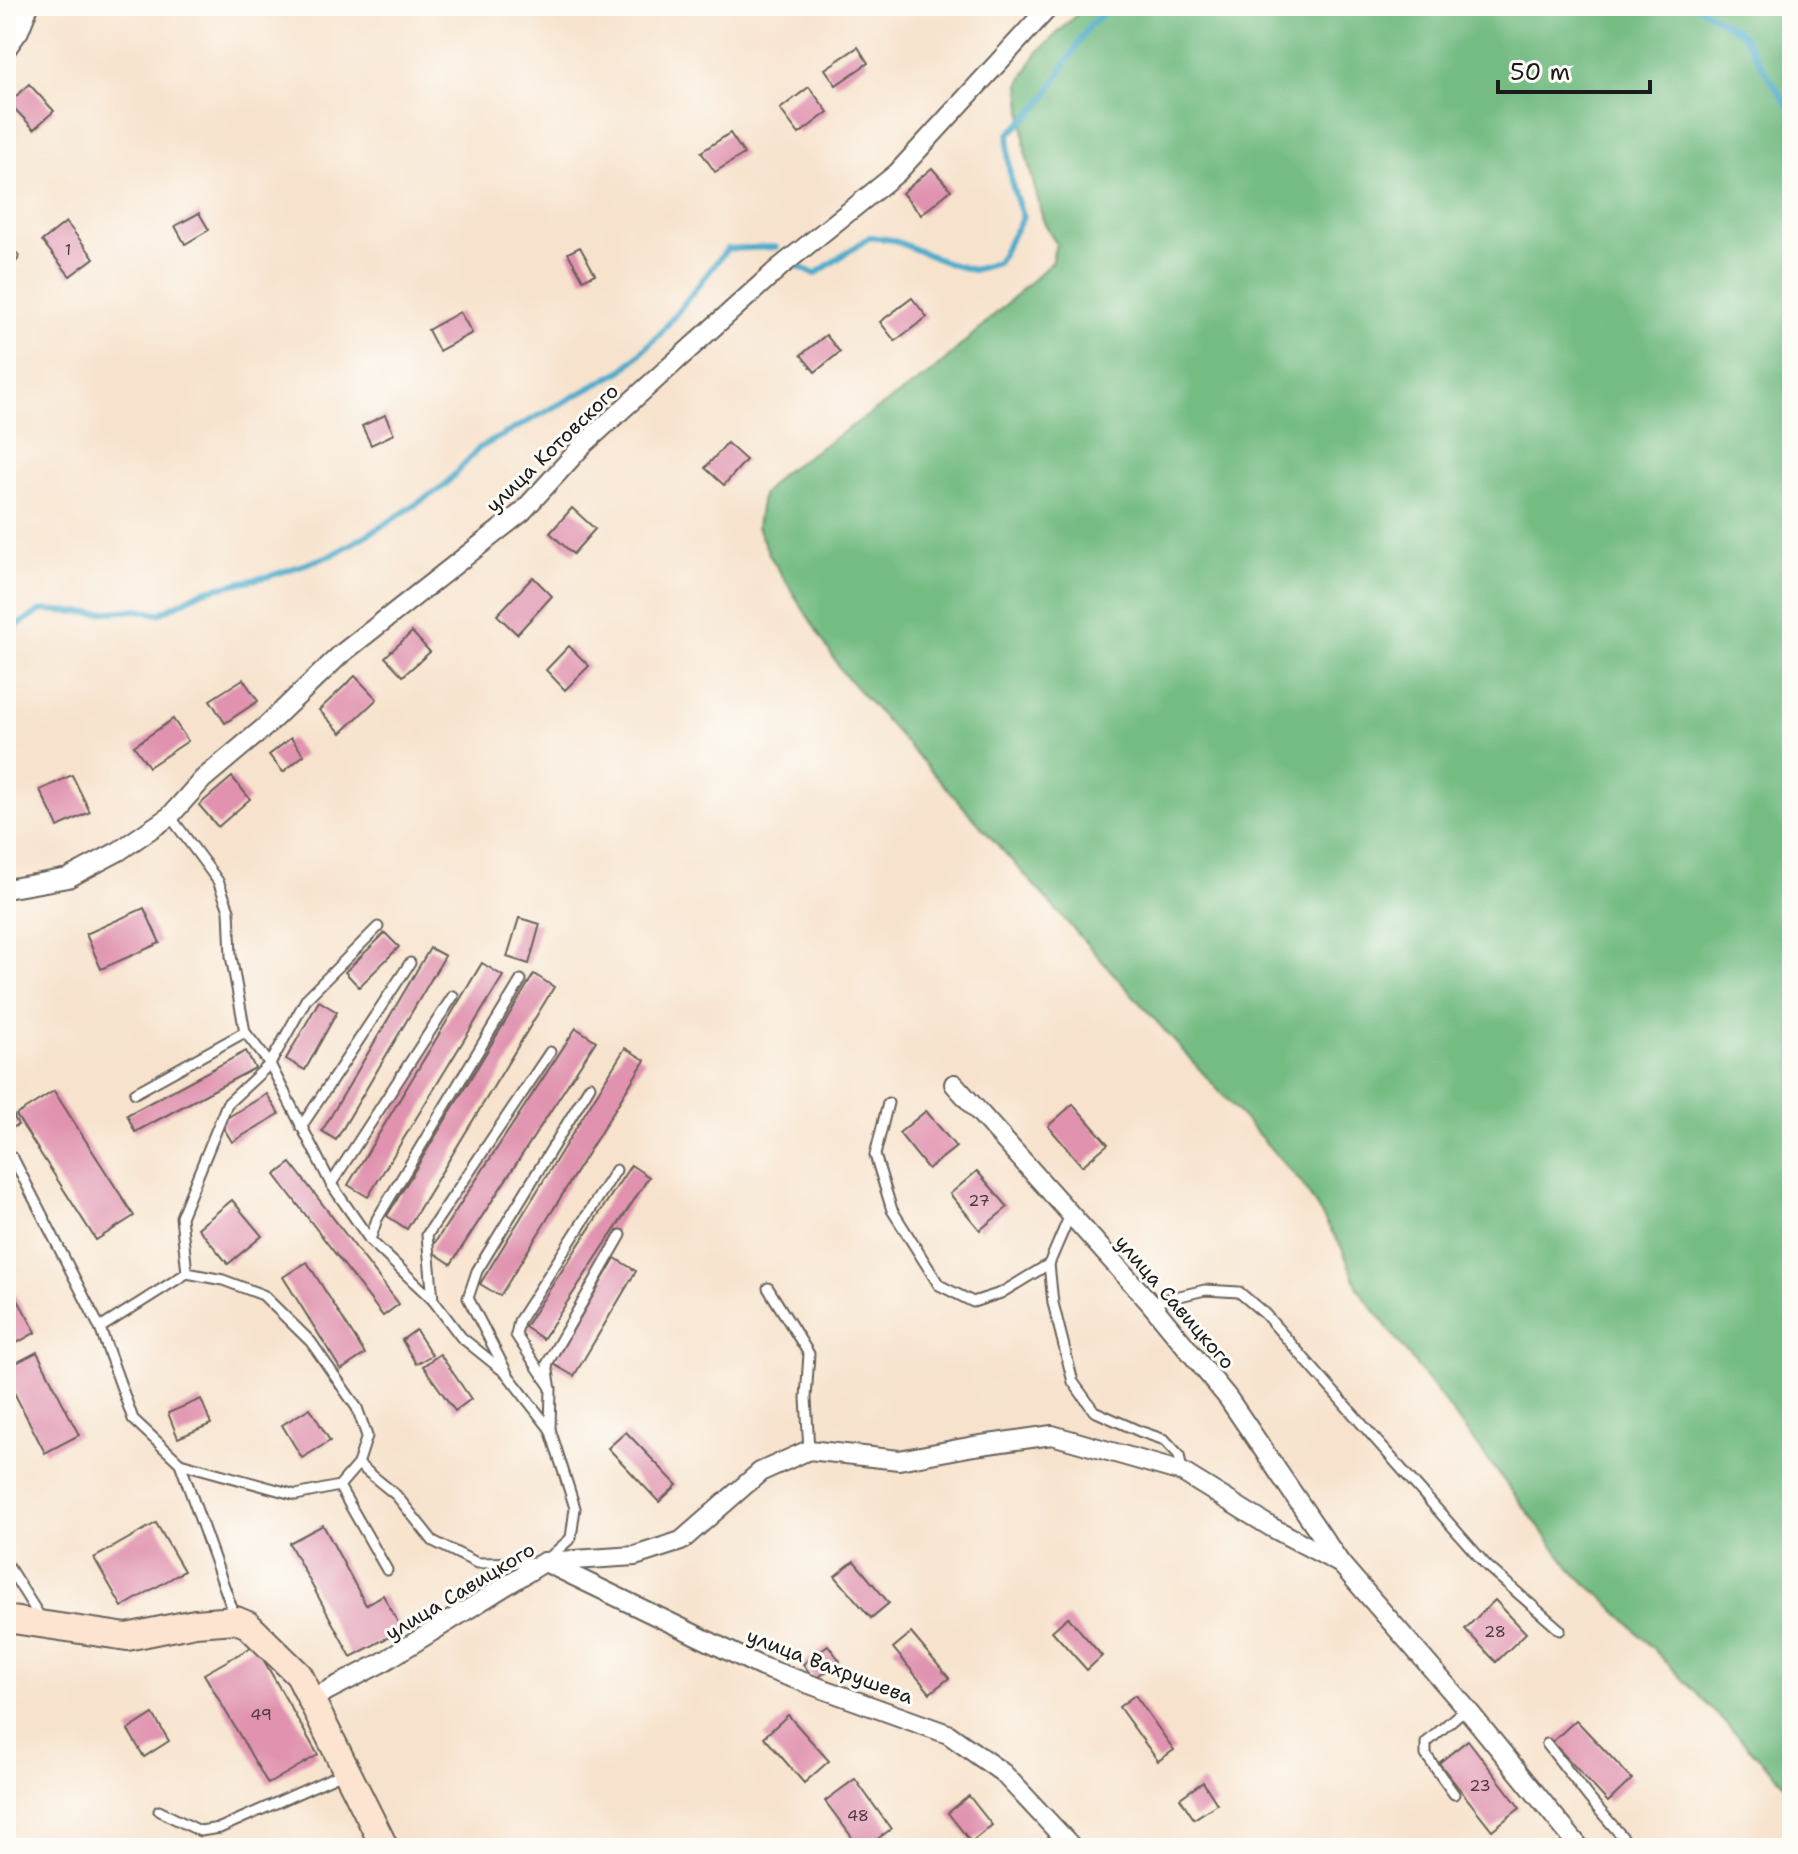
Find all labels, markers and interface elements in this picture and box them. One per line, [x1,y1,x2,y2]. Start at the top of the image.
scale bar [1498,44,1650,94]
text: 50 m [1510,56,1570,88]
house number: 1 [65,239,71,260]
street label: улица Котовского [480,378,624,518]
house number: 27 [968,1190,990,1211]
street label: улица Савицкого [1110,1229,1240,1375]
street label: улица Савицкого [381,1536,539,1646]
house number: 28 [1484,1621,1506,1642]
street label: улица Вахрушева [743,1622,918,1710]
house number: 49 [250,1704,272,1725]
house number: 23 [1469,1775,1491,1796]
house number: 48 [847,1805,869,1826]

